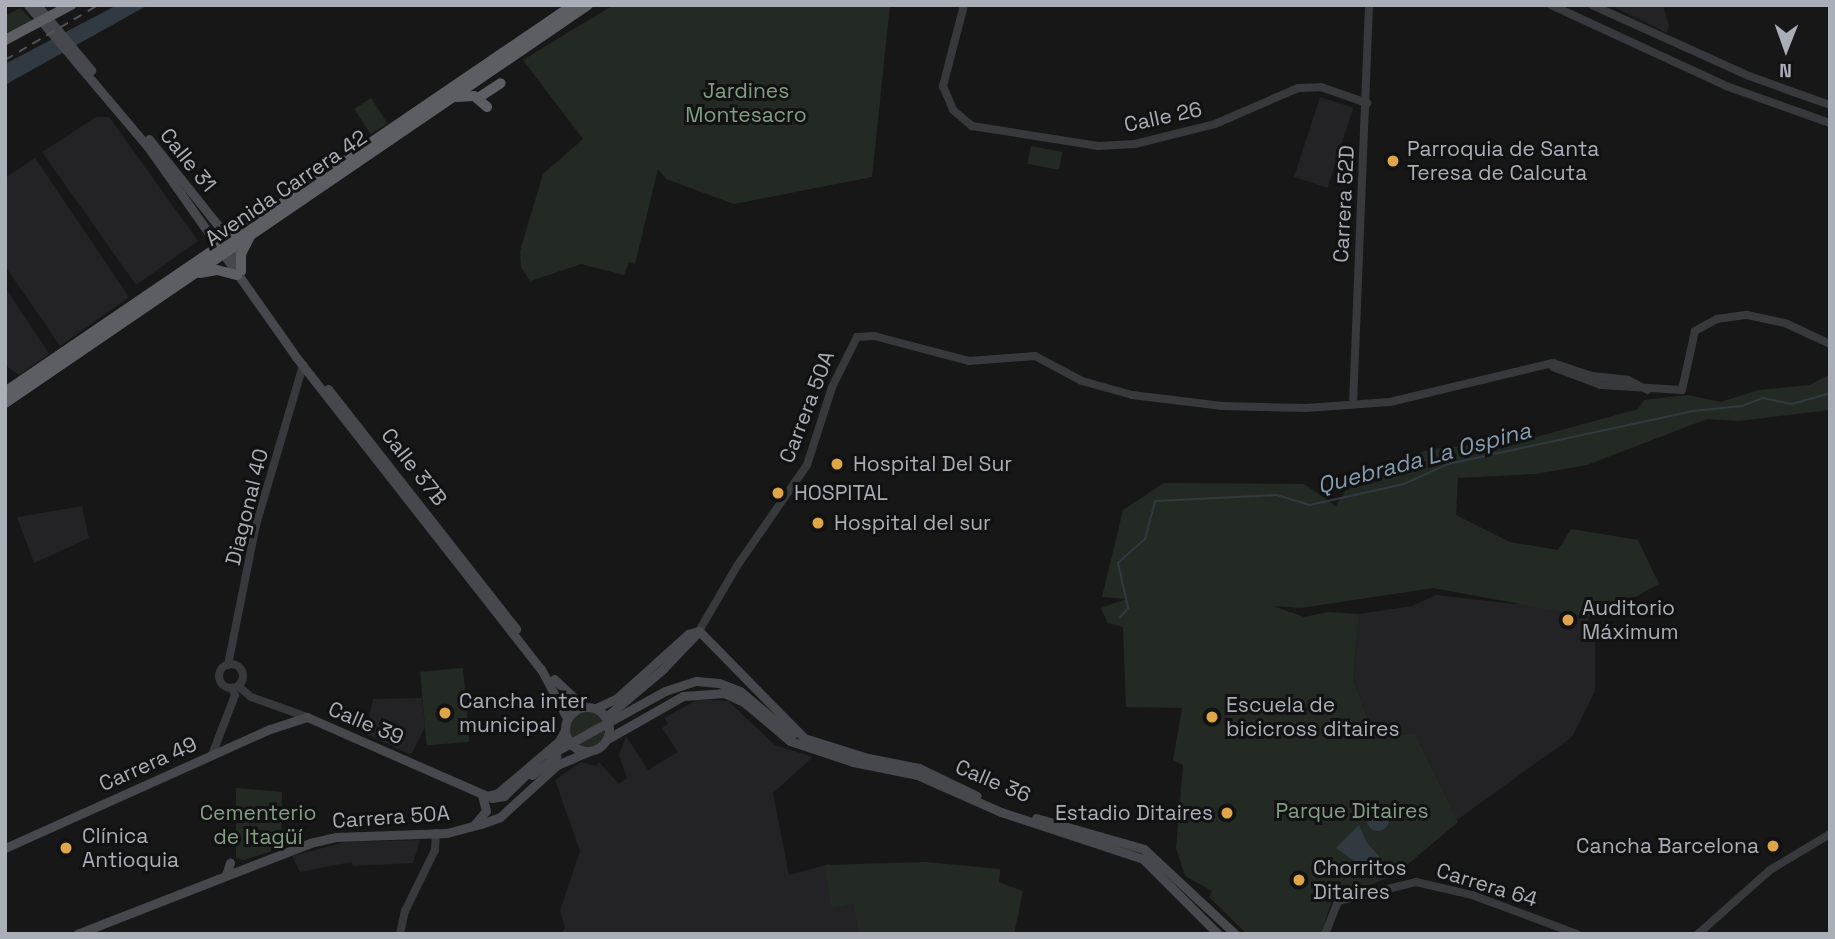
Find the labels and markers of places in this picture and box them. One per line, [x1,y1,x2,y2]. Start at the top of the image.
place label: Parroquia de Santa Teresa de Calcuta [1407,136,1599,186]
marker: Parroquia de Santa Teresa de Calcuta [1385,153,1401,169]
place label: Hospital Del Sur [853,451,1012,477]
marker: Hospital Del Sur [827,454,847,474]
place label: HOSPITAL [794,480,888,506]
marker: HOSPITAL [768,483,788,503]
place label: Hospital del sur [834,510,991,536]
marker: Hospital del sur [808,513,828,533]
place label: Auditorio Máximum [1582,595,1679,645]
marker: Auditorio Máximum [1560,612,1576,628]
place label: Cancha inter municipal [459,688,588,738]
place label: Escuela de bicicross ditaires [1226,692,1400,742]
marker: Cancha inter municipal [437,705,453,721]
marker: Escuela de bicicross ditaires [1204,709,1220,725]
place label: Estadio Ditaires [1055,800,1213,826]
marker: Estadio Ditaires [1219,805,1235,821]
place label: Clínica Antioquia [82,823,179,873]
place label: Cancha Barcelona [1576,833,1759,859]
marker: Clínica Antioquia [56,838,76,858]
marker: Cancha Barcelona [1765,838,1781,854]
place label: Chorritos Ditaires [1313,855,1407,905]
marker: Chorritos Ditaires [1291,872,1307,888]

